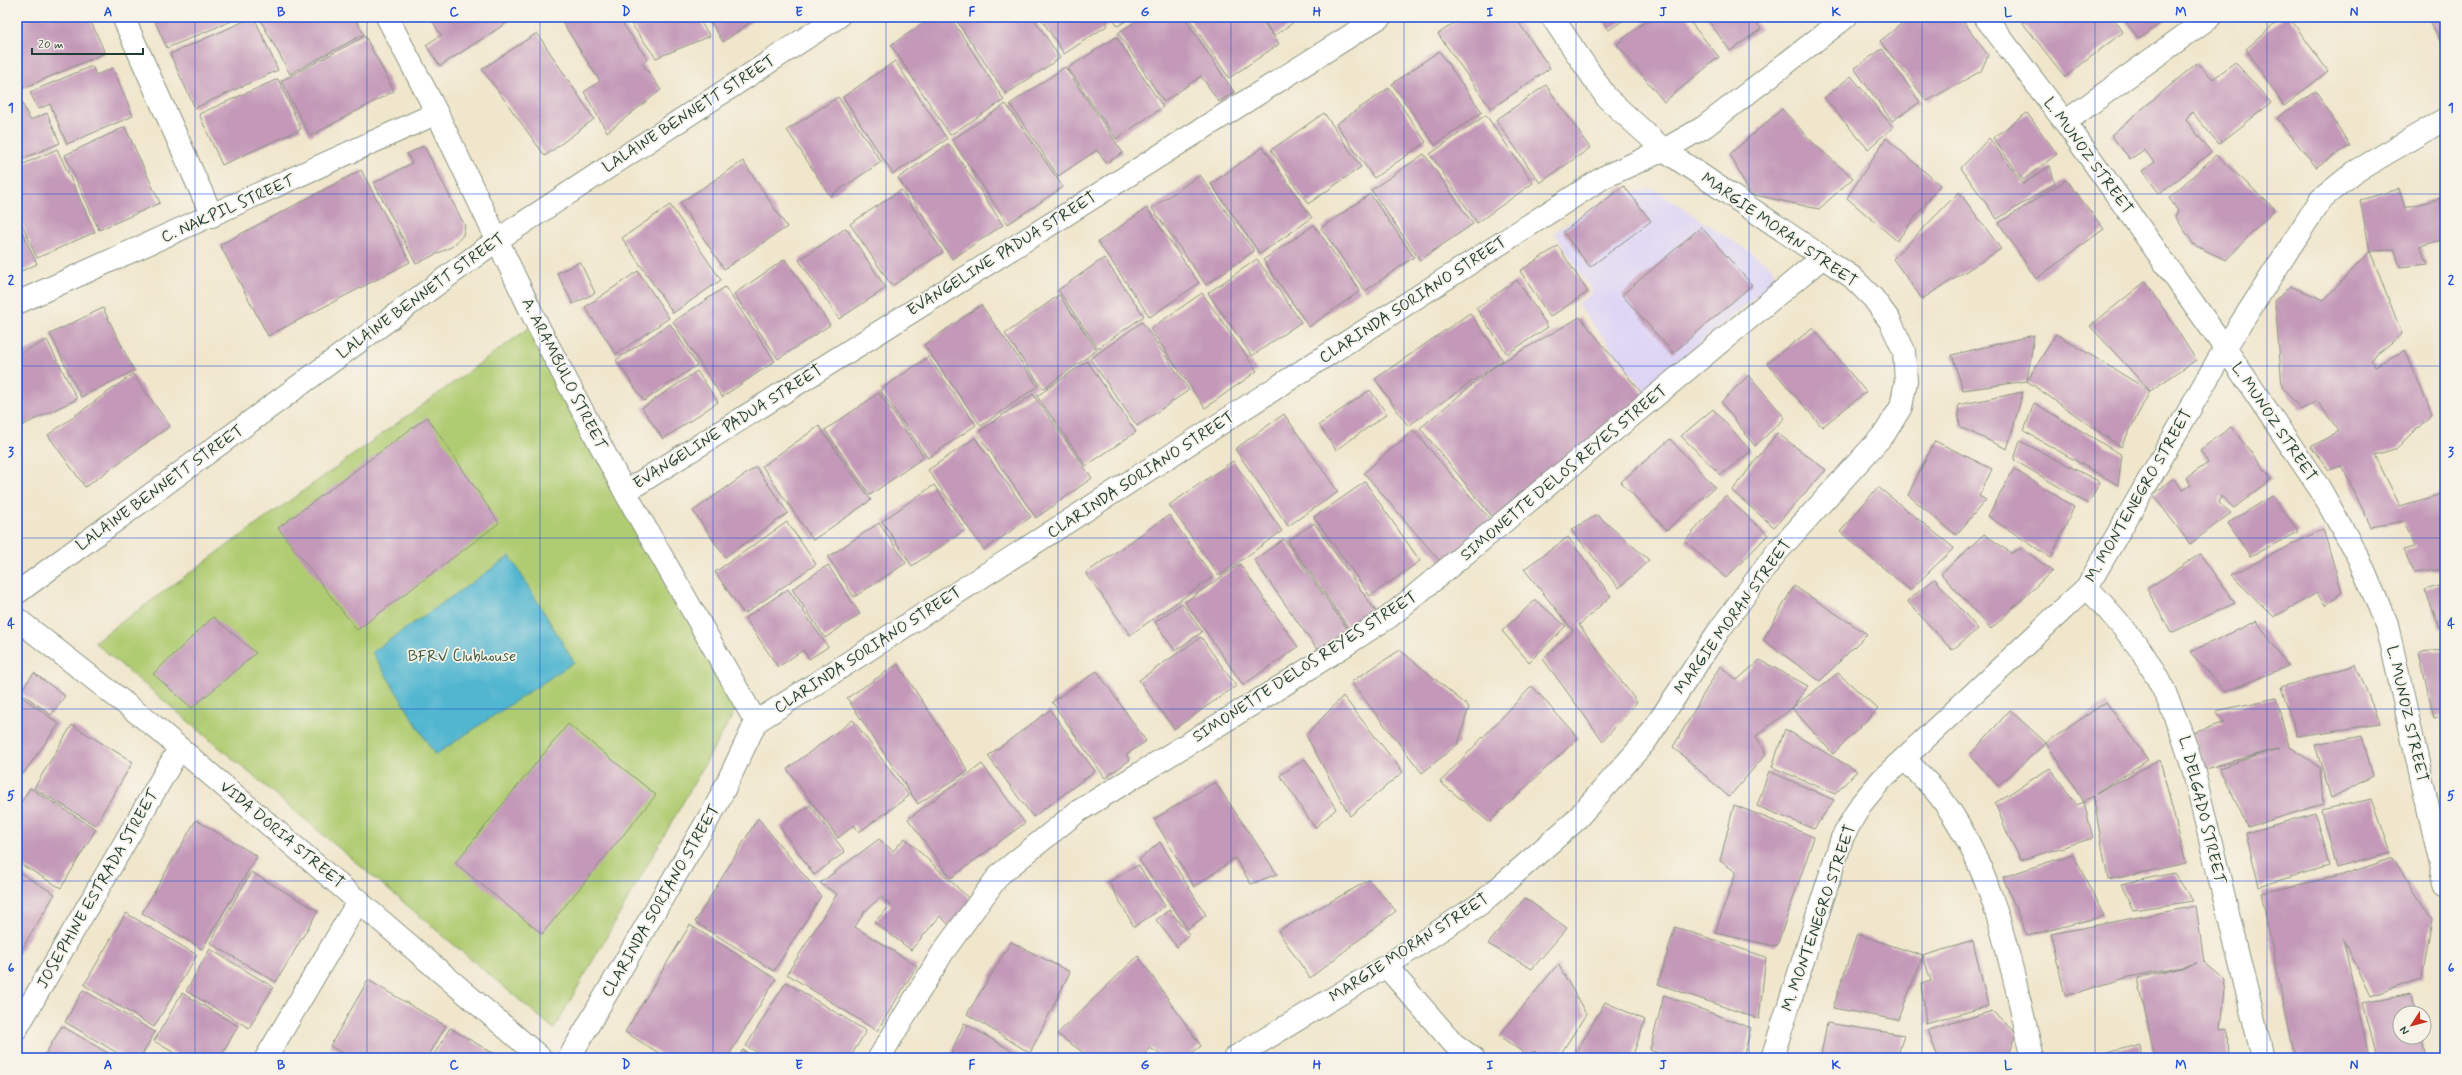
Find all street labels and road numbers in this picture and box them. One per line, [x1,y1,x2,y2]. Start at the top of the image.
street label: LALAINE BENNETT STREET [598,50,780,178]
street label: L. MUNOZ STREET [2038,93,2138,219]
street label: MARGIE MORAN STREET [1697,168,1861,292]
street label: C. NAKPIL STREET [158,170,299,248]
street label: EVANGELINE PADUA STREET [903,187,1101,321]
street label: LALAINE BENNETT STREET [333,228,509,364]
street label: CLARINDA SORIANO STREET [1315,232,1511,368]
street label: A. ARAMBULO STREET [517,294,612,455]
street label: L. MUNOZ STREET [2226,358,2322,486]
street label: EVANGELINE PADUA STREET [629,360,827,494]
street label: SIMONETTE DELOS REYES STREET [1456,380,1672,566]
street label: M. MONTENEGRO STREET [2081,406,2197,586]
street label: CLARINDA SORIANO STREET [1043,407,1239,543]
street label: LALAINE BENNETT STREET [72,420,248,556]
street label: MARGIE MORAN STREET [1670,536,1796,698]
street label: CLARINDA SORIANO STREET [770,582,966,718]
street label: SIMONETTE DELOS REYES STREET [1189,586,1421,748]
street label: L. MUNOZ STREET [2381,644,2433,784]
street label: L. DELGADO STREET [2173,734,2231,887]
street label: VIDA DORIA STREET [215,777,349,893]
street label: JOSEPHINE ESTRADA STREET [32,785,164,992]
street label: CLARINDA SORIANO STREET [597,801,725,1001]
street label: M. MONTENEGRO STREET [1777,822,1861,1014]
street label: MARGIE MORAN STREET [1325,888,1493,1008]

